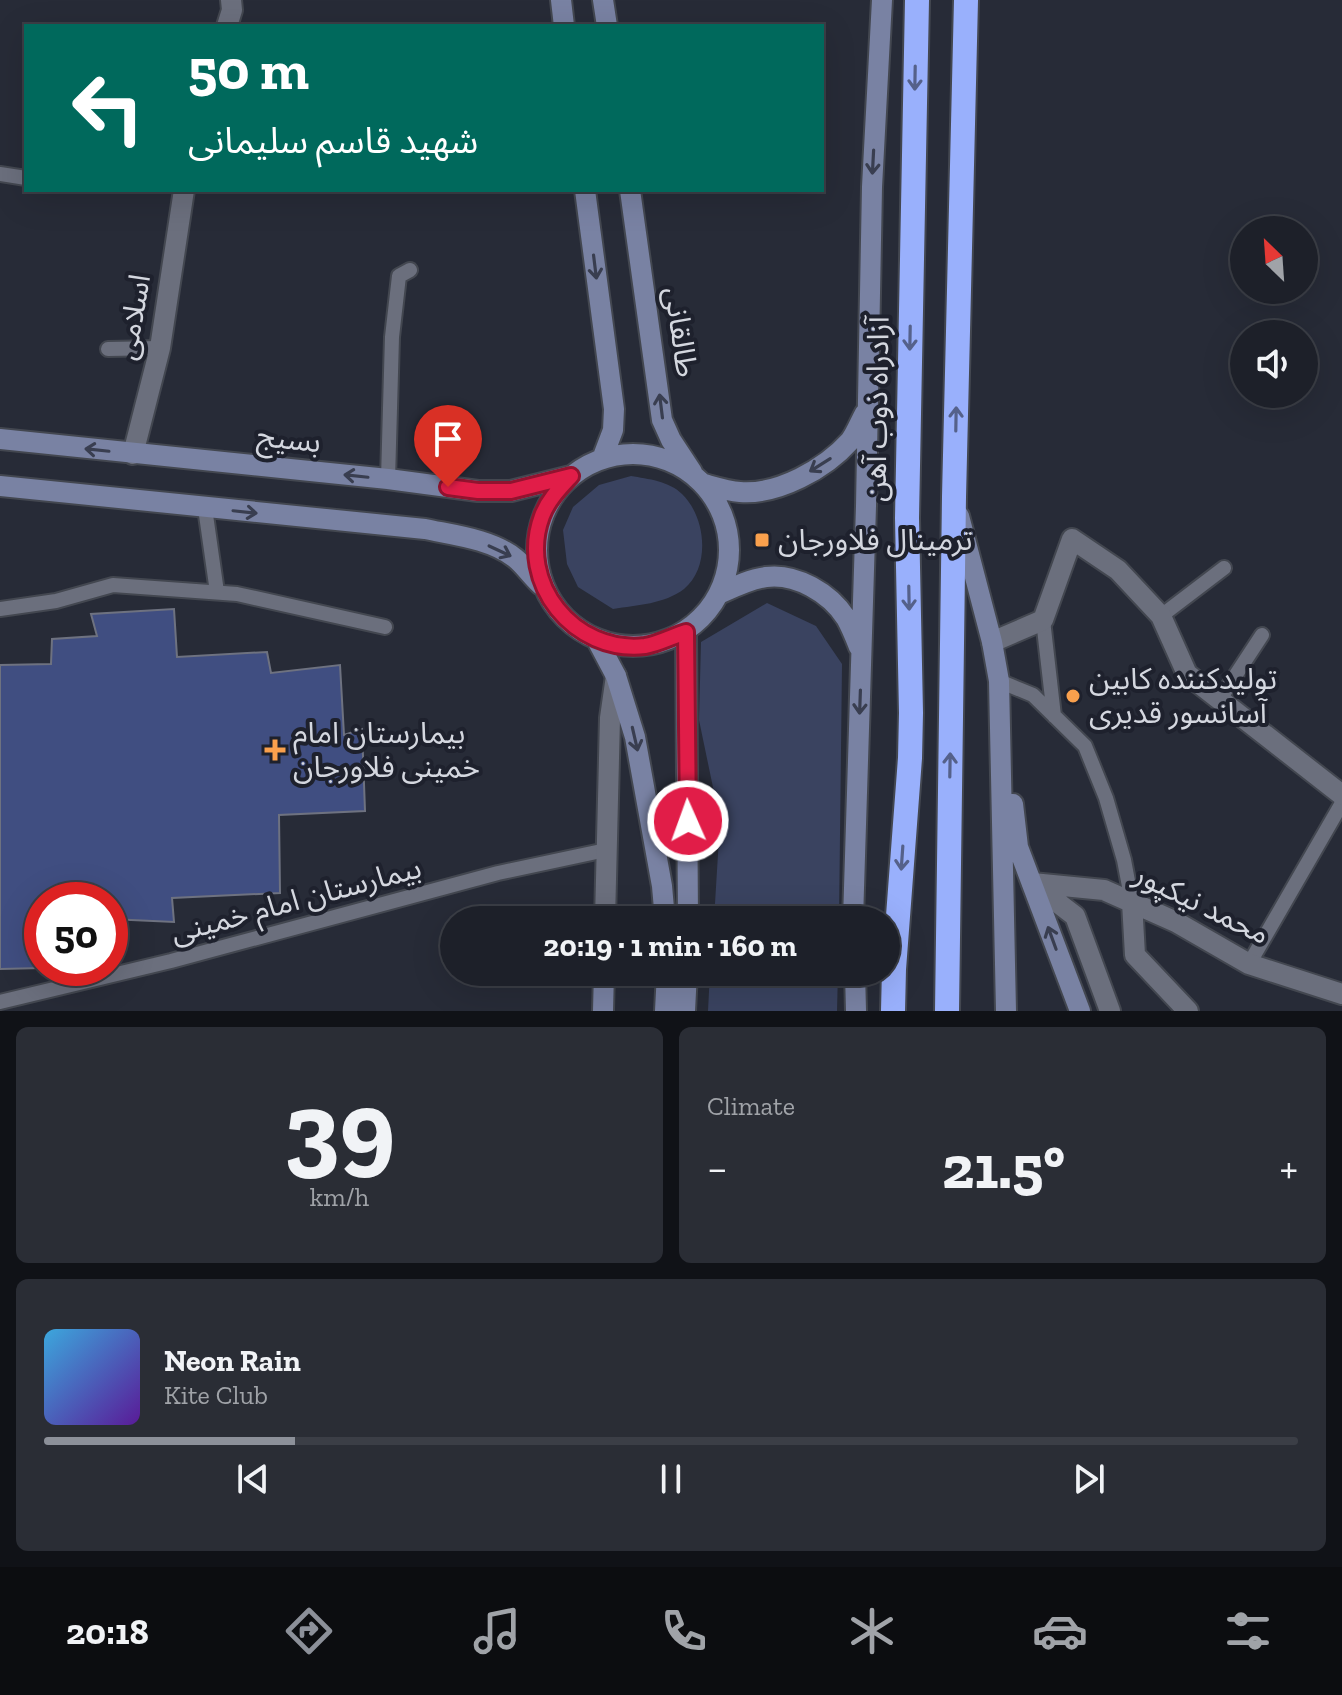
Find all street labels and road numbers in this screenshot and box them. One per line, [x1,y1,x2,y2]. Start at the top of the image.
street label: اسلامی [108,271,158,363]
street label: طالقانی [657,285,705,379]
street label: آزادراه ذوب آهن [857,315,897,502]
street label: بسیج [255,418,323,464]
street label: بیمارستان امام خمینی [167,849,426,955]
street label: محمد نیکپور [1127,855,1275,953]

